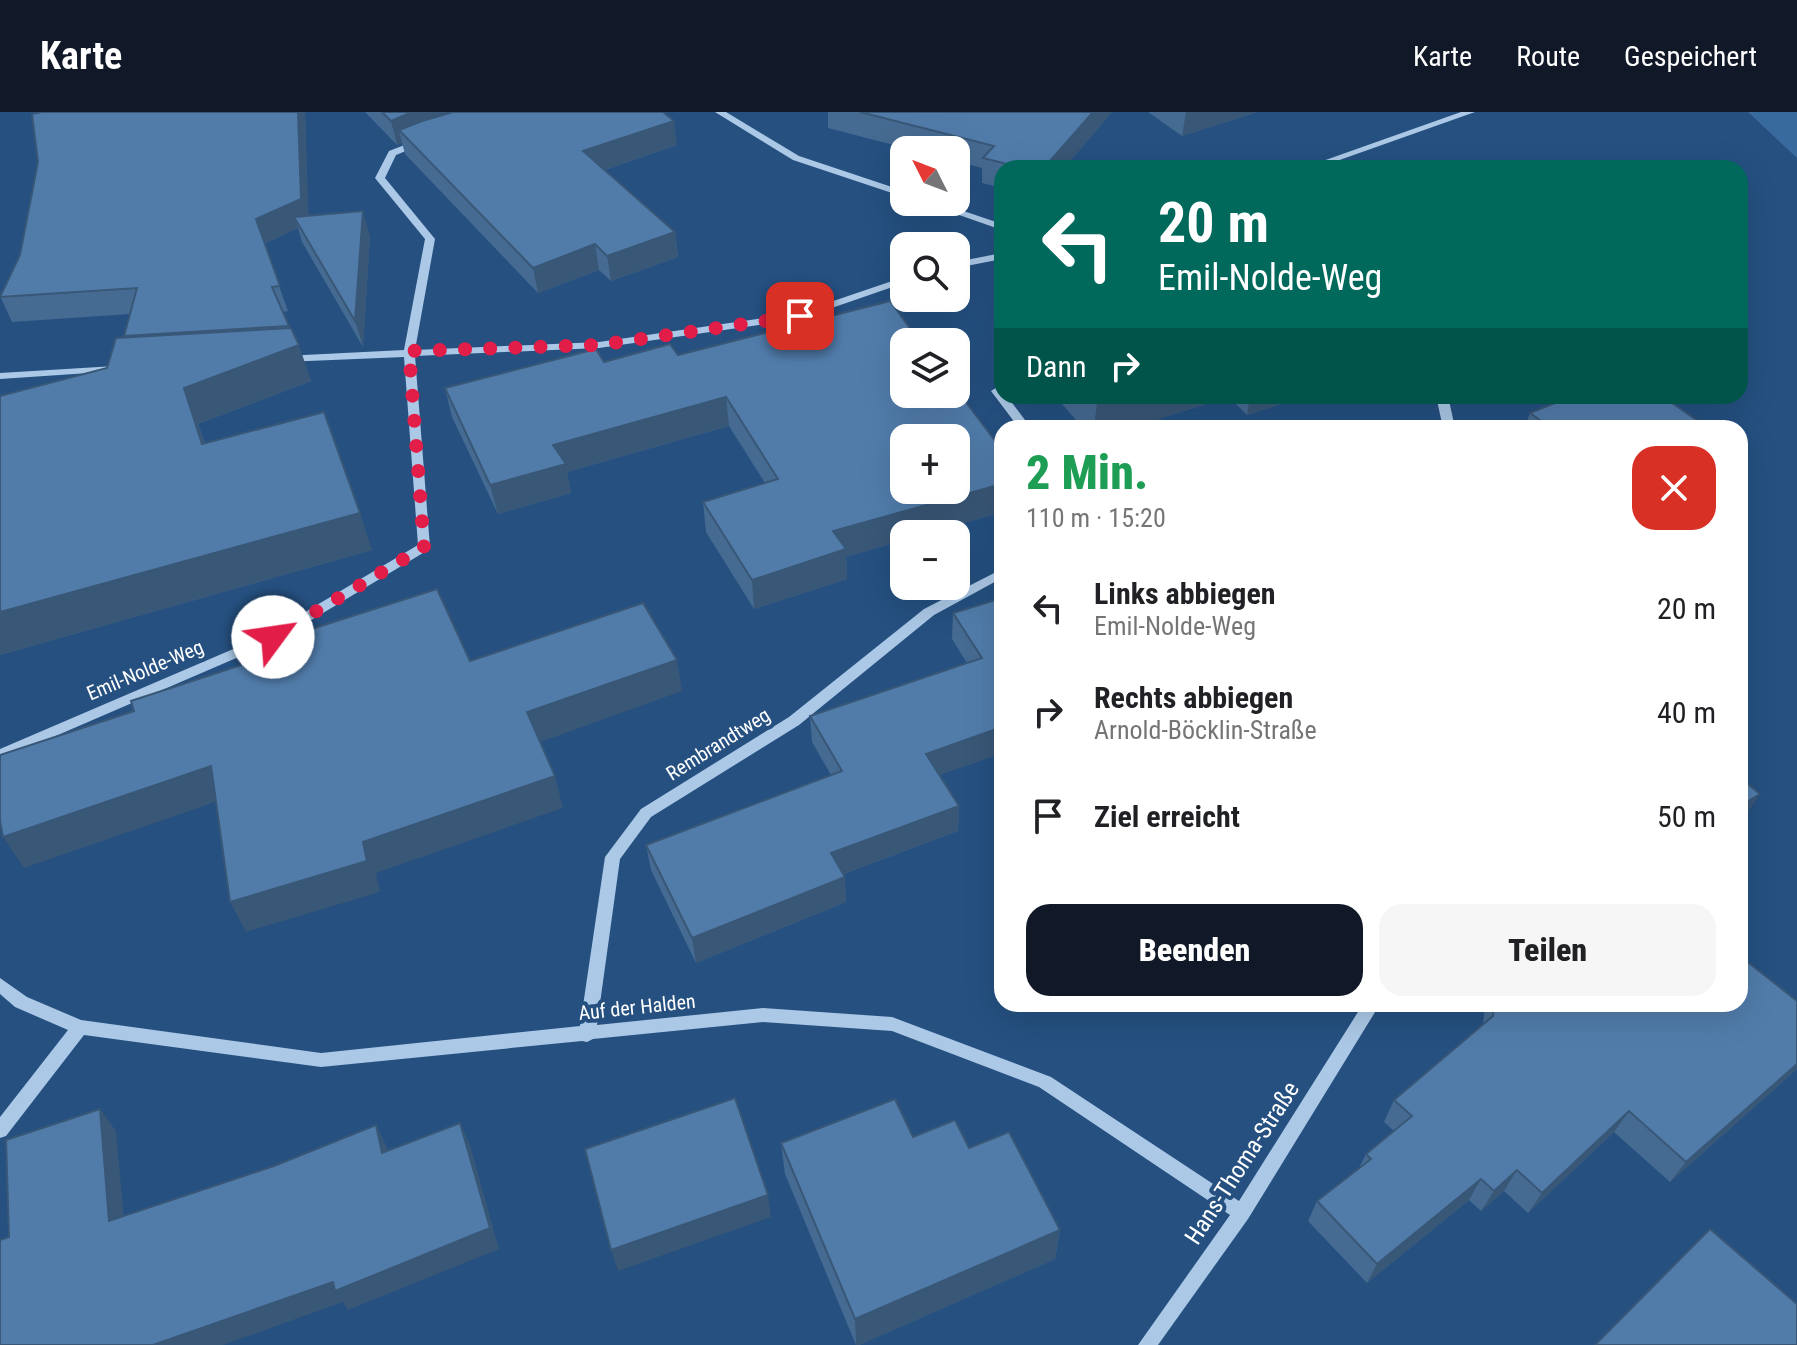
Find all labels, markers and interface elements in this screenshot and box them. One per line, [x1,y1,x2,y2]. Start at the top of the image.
text: Karte [40,34,122,78]
text: Karte [1413,40,1472,73]
text: Route [1516,40,1580,73]
text: Gespeichert [1624,40,1757,73]
north arrow [890,136,970,216]
map controls [890,136,970,600]
text: 20 m [1158,190,1269,256]
icon: left [1026,192,1130,296]
button: search [890,232,970,312]
text: Emil-Nolde-Weg [1158,257,1382,299]
pin [766,282,834,350]
icon: arrive [778,294,822,338]
button: layers [890,328,970,408]
icon: right [1103,344,1147,388]
text: Dann [1026,349,1087,384]
button: + [890,424,970,504]
text: 2 Min. [1026,444,1148,501]
button: close [1632,446,1716,530]
text: 110 m · 15:20 [1026,503,1166,533]
button: − [890,520,970,600]
text: Links abbiegen [1094,576,1276,611]
icon: left [1026,586,1070,630]
text: 20 m [1657,591,1716,626]
position arrow [231,595,315,679]
text: Emil-Nolde-Weg [1094,611,1256,641]
street label: Emil-Nolde-Weg [83,635,207,705]
text: Rechts abbiegen [1094,680,1293,715]
icon: right [1026,690,1070,734]
text: 40 m [1657,695,1716,730]
street label: Rembrandtweg [662,703,774,785]
text: Arnold-Böcklin-Straße [1094,715,1317,745]
icon: arrive [1026,794,1070,838]
text: Ziel erreicht [1094,799,1240,834]
text: 50 m [1657,799,1716,834]
button: Beenden [1026,904,1363,996]
button: Teilen [1379,904,1716,996]
street label: Auf der Halden [577,989,697,1025]
street label: Hans-Thoma-Straße [1179,1076,1305,1250]

